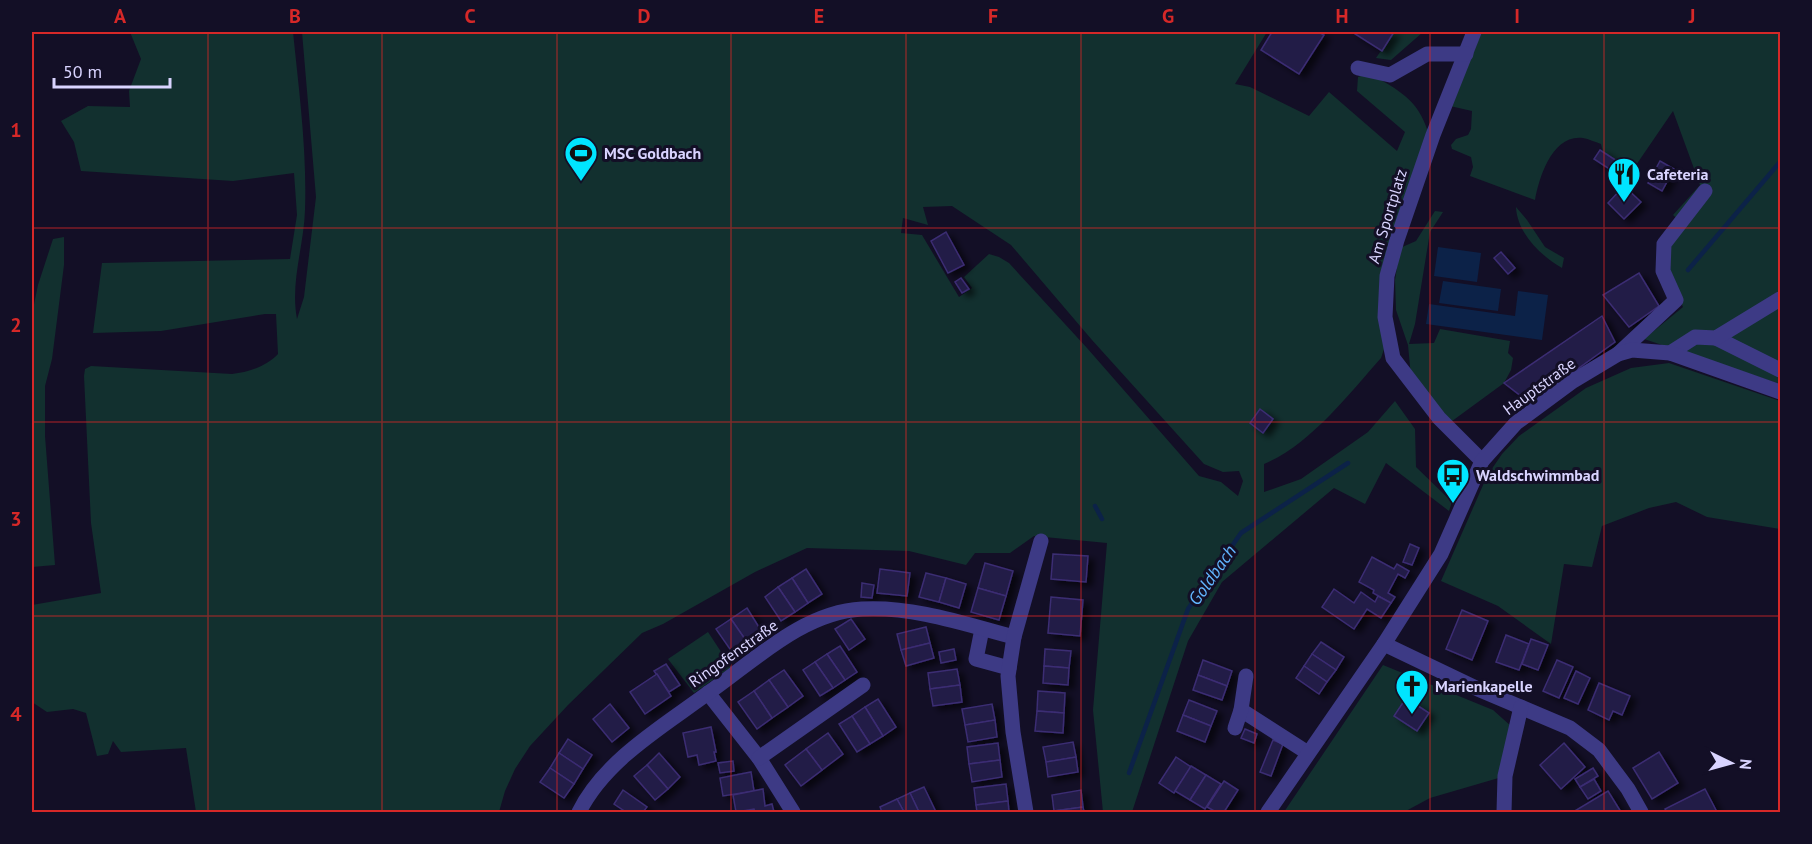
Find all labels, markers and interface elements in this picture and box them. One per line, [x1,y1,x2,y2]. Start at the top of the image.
text: A [114,3,127,29]
text: B [289,3,301,29]
text: C [464,3,476,29]
text: D [638,3,651,29]
text: E [814,3,824,29]
text: F [988,3,998,29]
text: G [1162,3,1174,29]
text: H [1335,3,1349,29]
text: I [1514,3,1520,29]
text: J [1688,3,1695,29]
scale bar [54,51,170,89]
text: 50 m [63,60,102,83]
text: 1 [10,117,22,143]
sports icon: MSC Goldbach [563,135,599,182]
place label: MSC Goldbach [604,143,701,163]
restaurant icon: Cafeteria [1606,156,1642,203]
place label: Cafeteria [1647,164,1708,184]
street label: Am Sportplatz [1363,166,1411,266]
text: 2 [10,312,22,338]
street label: Hauptstraße [1499,353,1579,419]
bus stop icon: Waldschwimmbad [1435,457,1471,504]
place label: Waldschwimmbad [1476,465,1599,485]
text: 3 [10,506,22,532]
water label: Goldbach [1183,540,1241,610]
street label: Ringofenstraße [684,615,782,691]
church icon: Marienkapelle [1394,668,1430,715]
place label: Marienkapelle [1435,676,1533,696]
text: 4 [10,701,22,727]
north arrow [1701,733,1761,793]
text: N [1736,758,1756,770]

